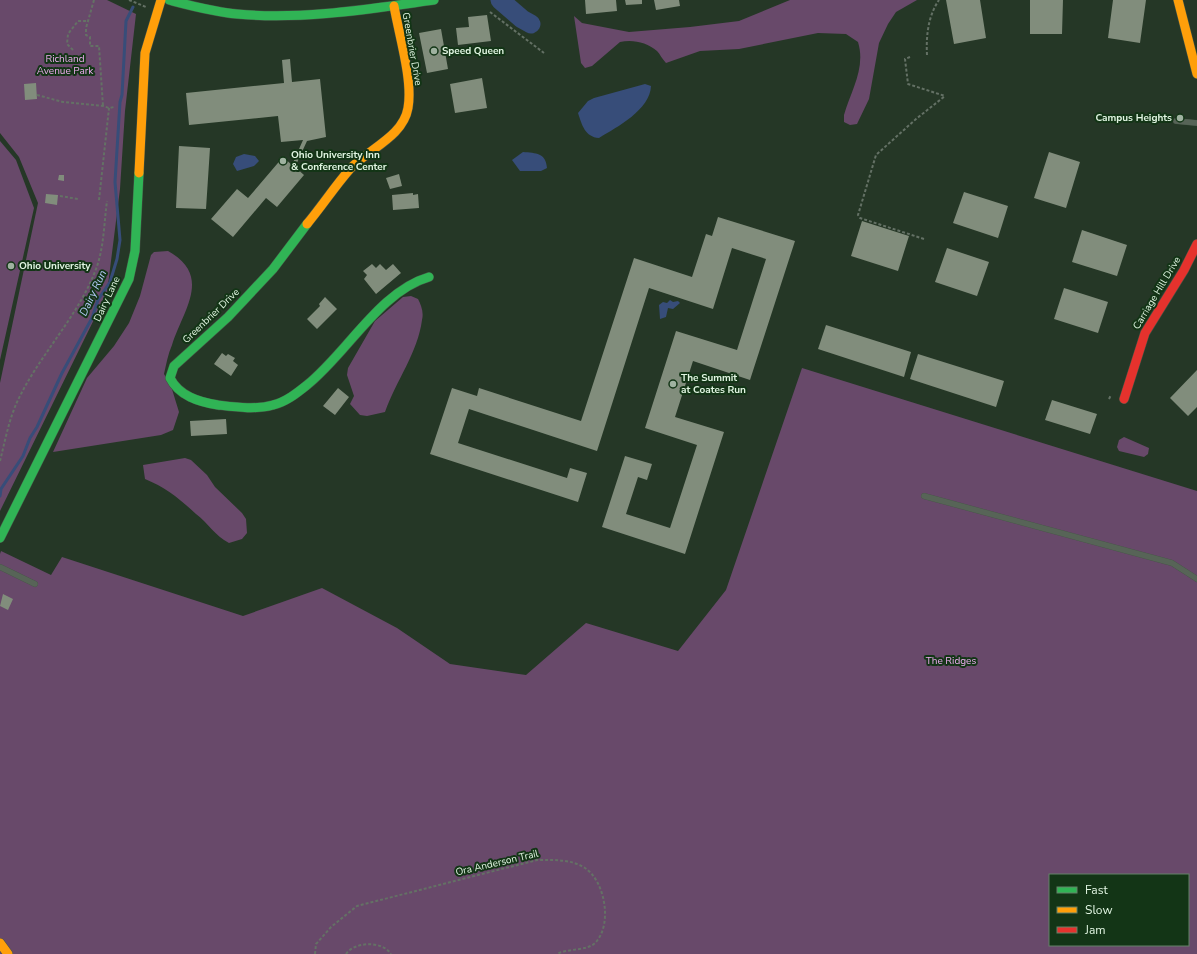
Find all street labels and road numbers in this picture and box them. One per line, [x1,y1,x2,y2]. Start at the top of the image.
street label: Greenbrier Drive [399,11,425,87]
street label: Carriage Hill Drive [1130,254,1184,332]
street label: Dairy Lane [90,274,124,324]
street label: Greenbrier Drive [180,285,242,347]
street label: Ora Anderson Trail [454,847,540,879]

